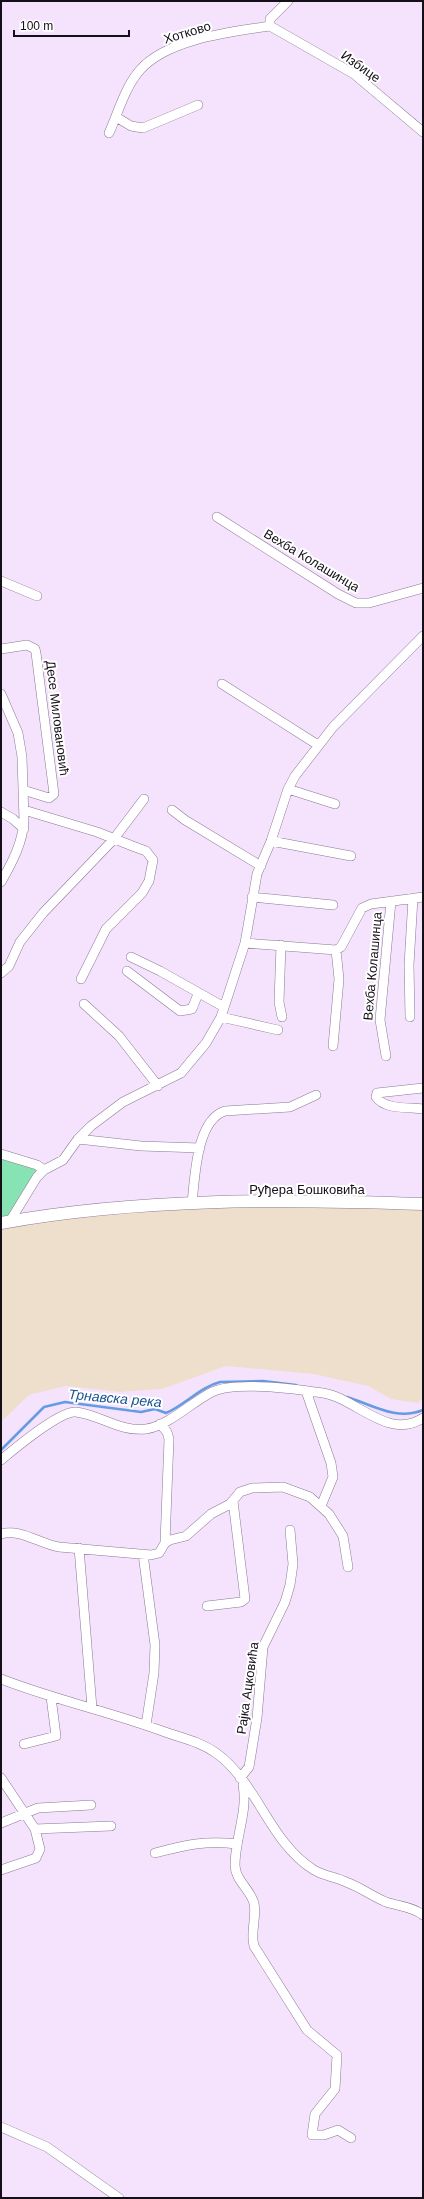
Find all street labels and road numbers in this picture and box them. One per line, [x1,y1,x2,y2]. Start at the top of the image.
street label: Хотково [162,18,213,47]
street label: Избице [338,48,383,85]
street label: Вехба Колашинца [261,526,363,595]
street label: Десе Миловановић [43,659,72,777]
street label: Вехба Колашинца [360,910,385,1021]
street label: Руђера Бошковића [249,1182,366,1197]
street label: Рајка Ацковића [234,1640,261,1735]

